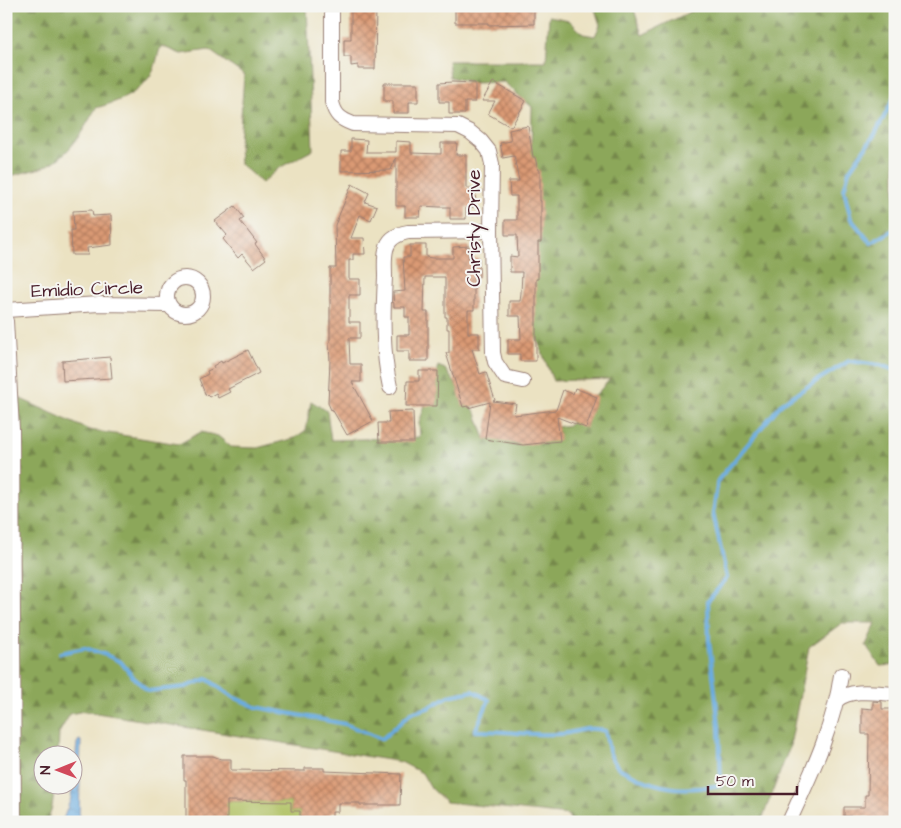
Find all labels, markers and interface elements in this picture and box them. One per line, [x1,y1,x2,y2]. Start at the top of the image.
street label: Christy Drive [461,169,489,287]
street label: Emidio Circle [31,274,143,305]
north arrow [32,746,82,796]
scale bar [708,763,797,795]
text: N [36,765,56,775]
text: 50 m [716,771,754,792]

